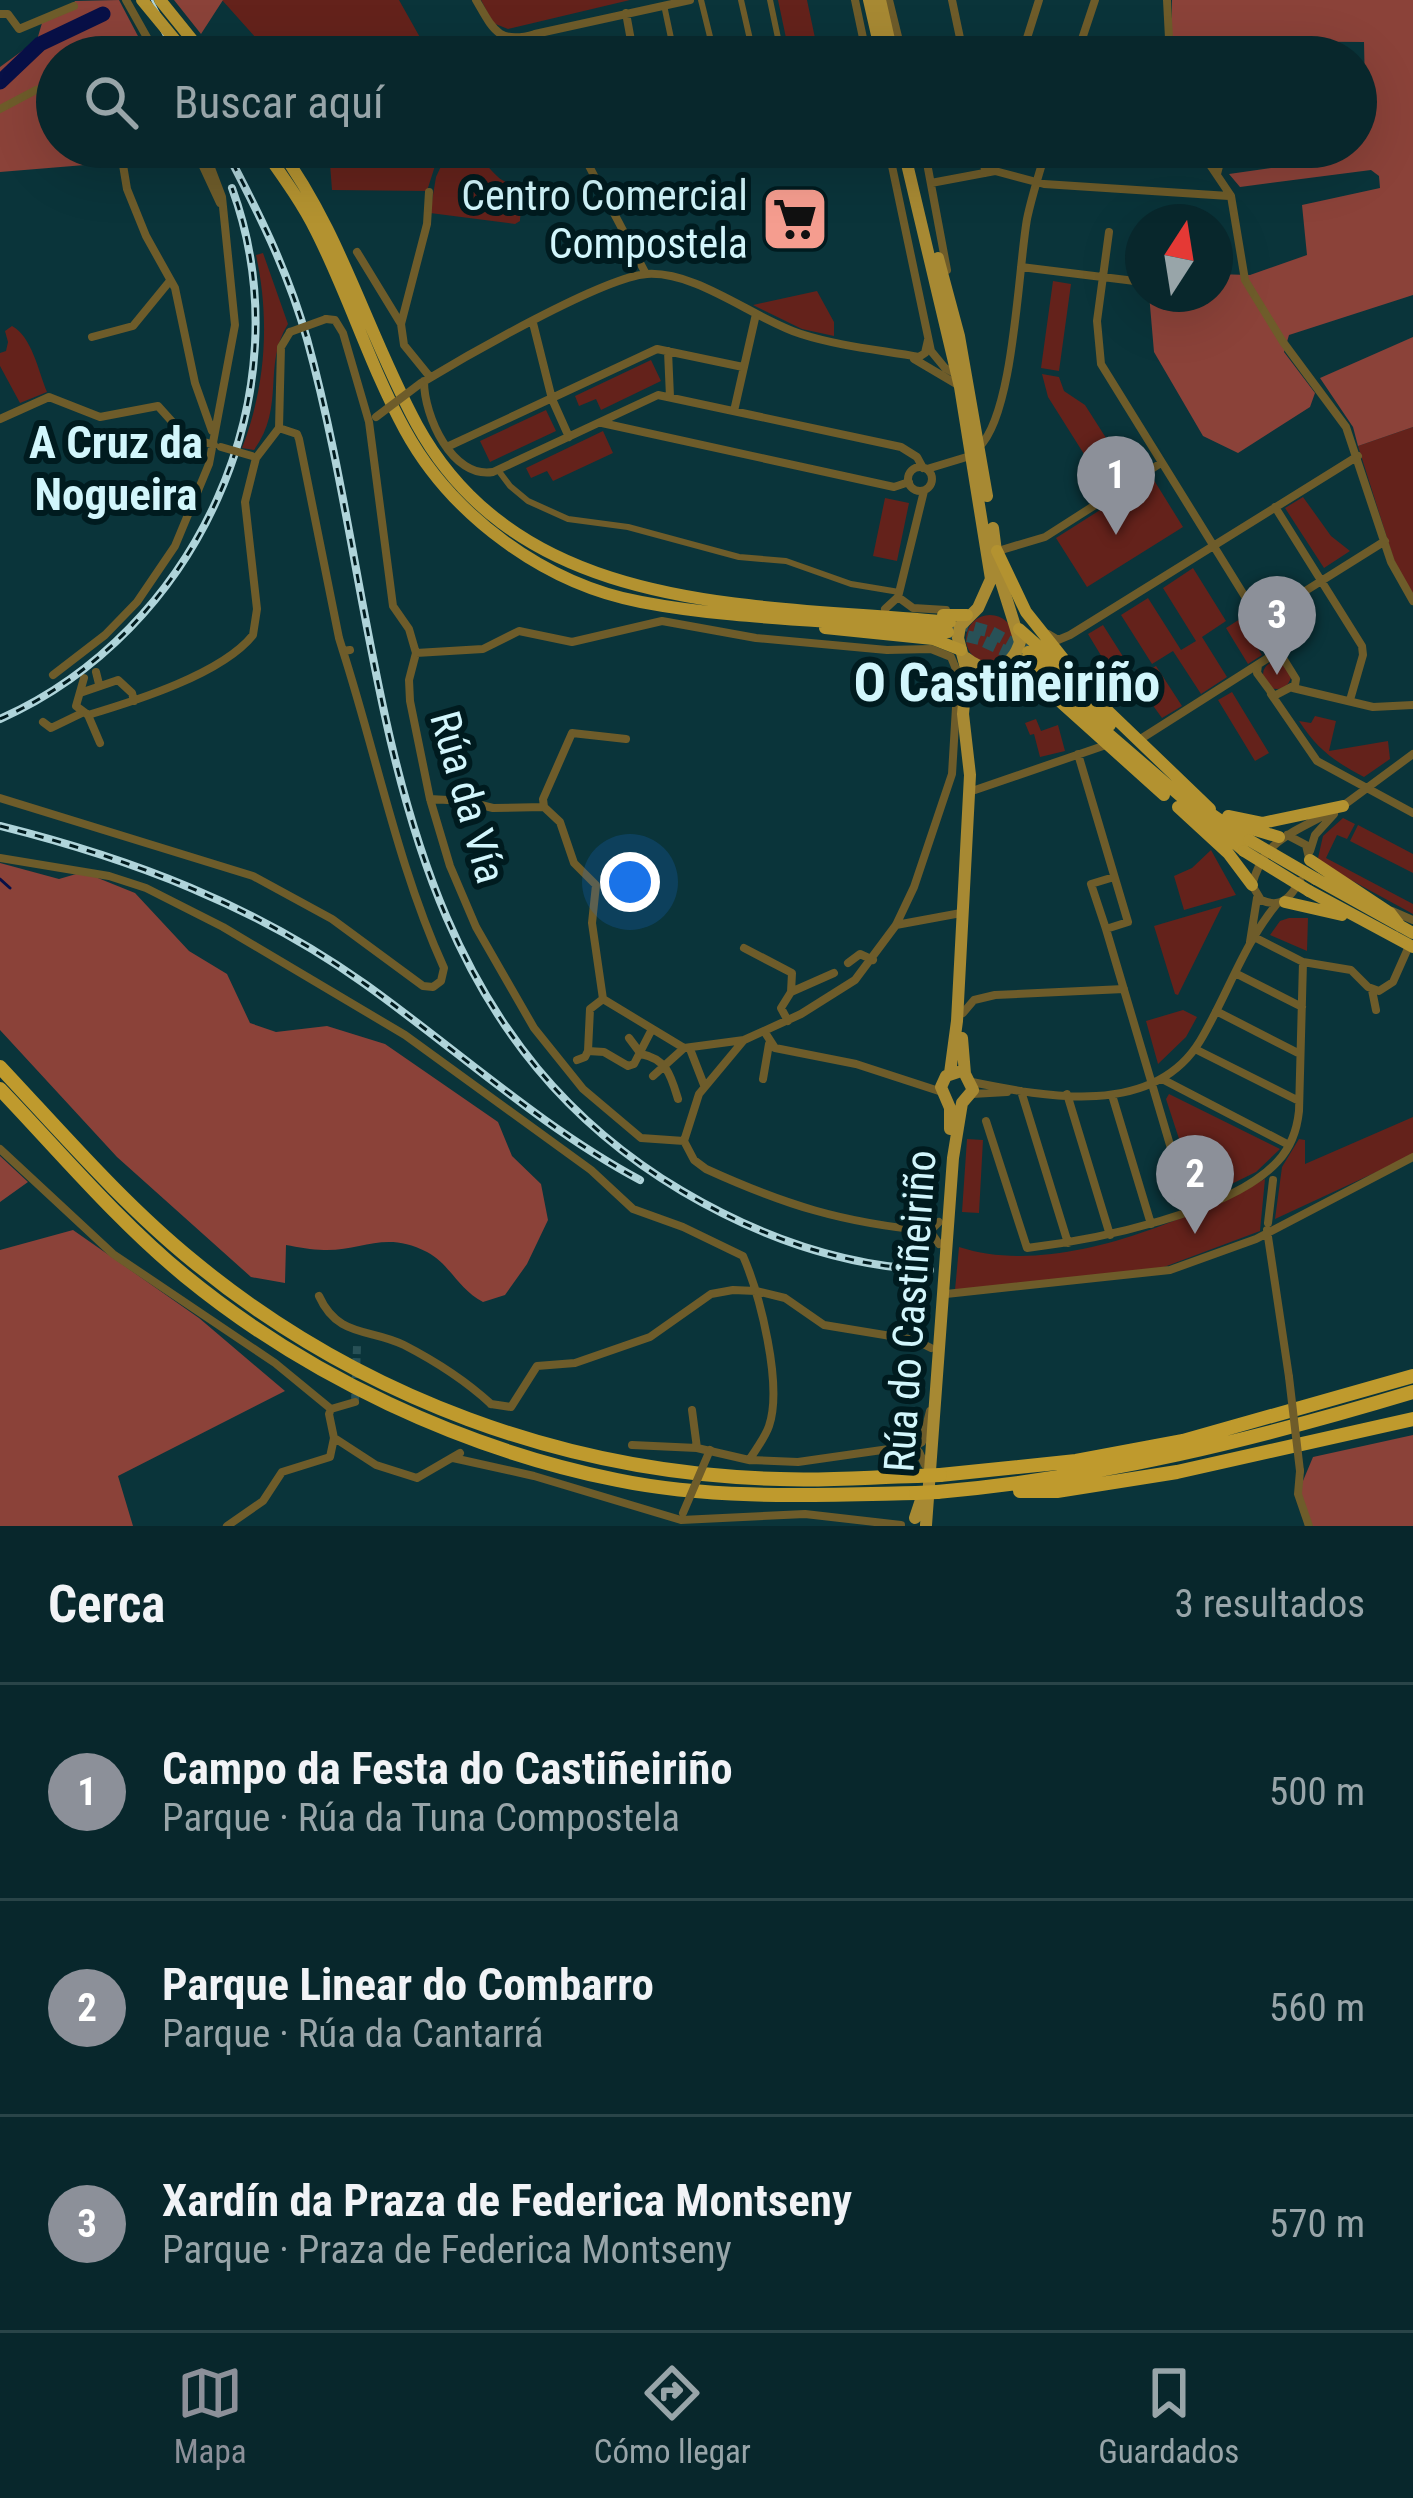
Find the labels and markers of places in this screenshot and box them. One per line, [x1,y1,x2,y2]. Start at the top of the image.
place label: Centro Comercial Compostela [461,171,748,268]
supermarket icon: Centro Comercial Compostela [760,184,830,254]
pin: 1 [1077,436,1155,535]
pin: 3 [1238,576,1316,675]
pin: 2 [1156,1135,1234,1234]

